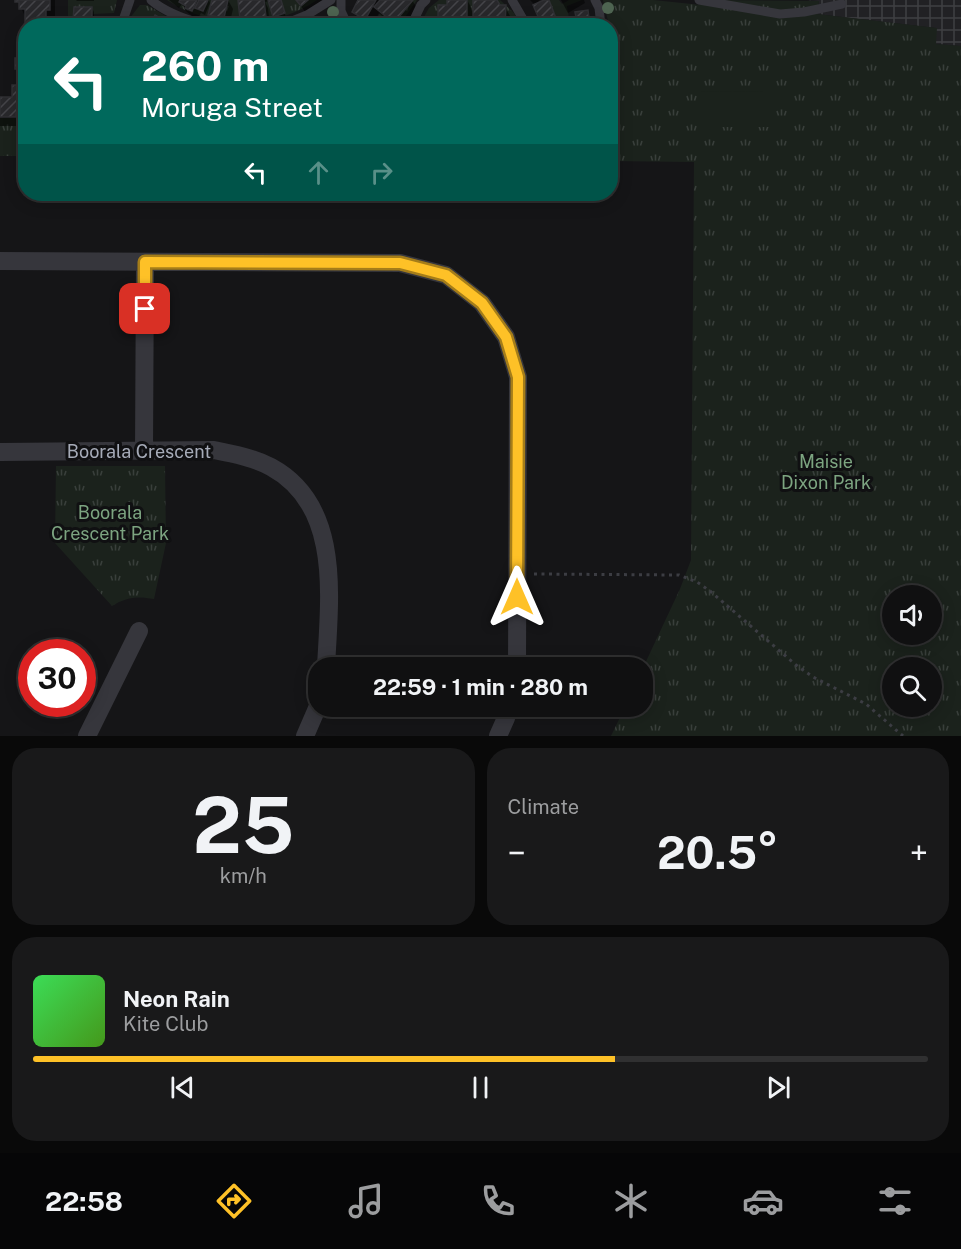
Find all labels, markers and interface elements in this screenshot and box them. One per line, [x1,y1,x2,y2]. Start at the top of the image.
text: 260 m [141,41,269,90]
icon: left [42,42,120,120]
text: Moruga Street [141,91,323,123]
icon: left [239,156,272,189]
icon: ahead [302,156,335,189]
icon: right [365,156,398,189]
pin [119,283,170,334]
icon: arrive [128,292,161,325]
street label: Boorala Crescent [67,441,211,462]
park label: Maisie Dixon Park [781,451,871,493]
park label: Boorala Crescent Park [51,502,169,544]
position arrow [485,565,549,629]
map controls [882,585,942,717]
button: sound [882,585,942,645]
speed limit sign: 30 [18,639,96,717]
button: search [882,657,942,717]
text: 22:59 · 1 min · 280 m [373,674,588,700]
text: 25 [192,779,294,871]
text: Climate [508,795,579,819]
text: 20.5° [657,826,778,879]
text: − [508,834,526,872]
text: + [910,834,928,872]
text: km/h [220,864,267,888]
text: Neon Rain [123,986,230,1012]
text: Kite Club [123,1012,208,1036]
icon: previous [166,1071,199,1104]
icon: pause [464,1071,497,1104]
icon: next [762,1071,795,1104]
icon: directions [213,1180,255,1222]
icon: music [345,1180,387,1222]
icon: phone [477,1180,519,1222]
icon: climate [610,1180,652,1222]
icon: car [742,1180,784,1222]
icon: filters [874,1180,916,1222]
text: 22:58 [45,1185,123,1217]

